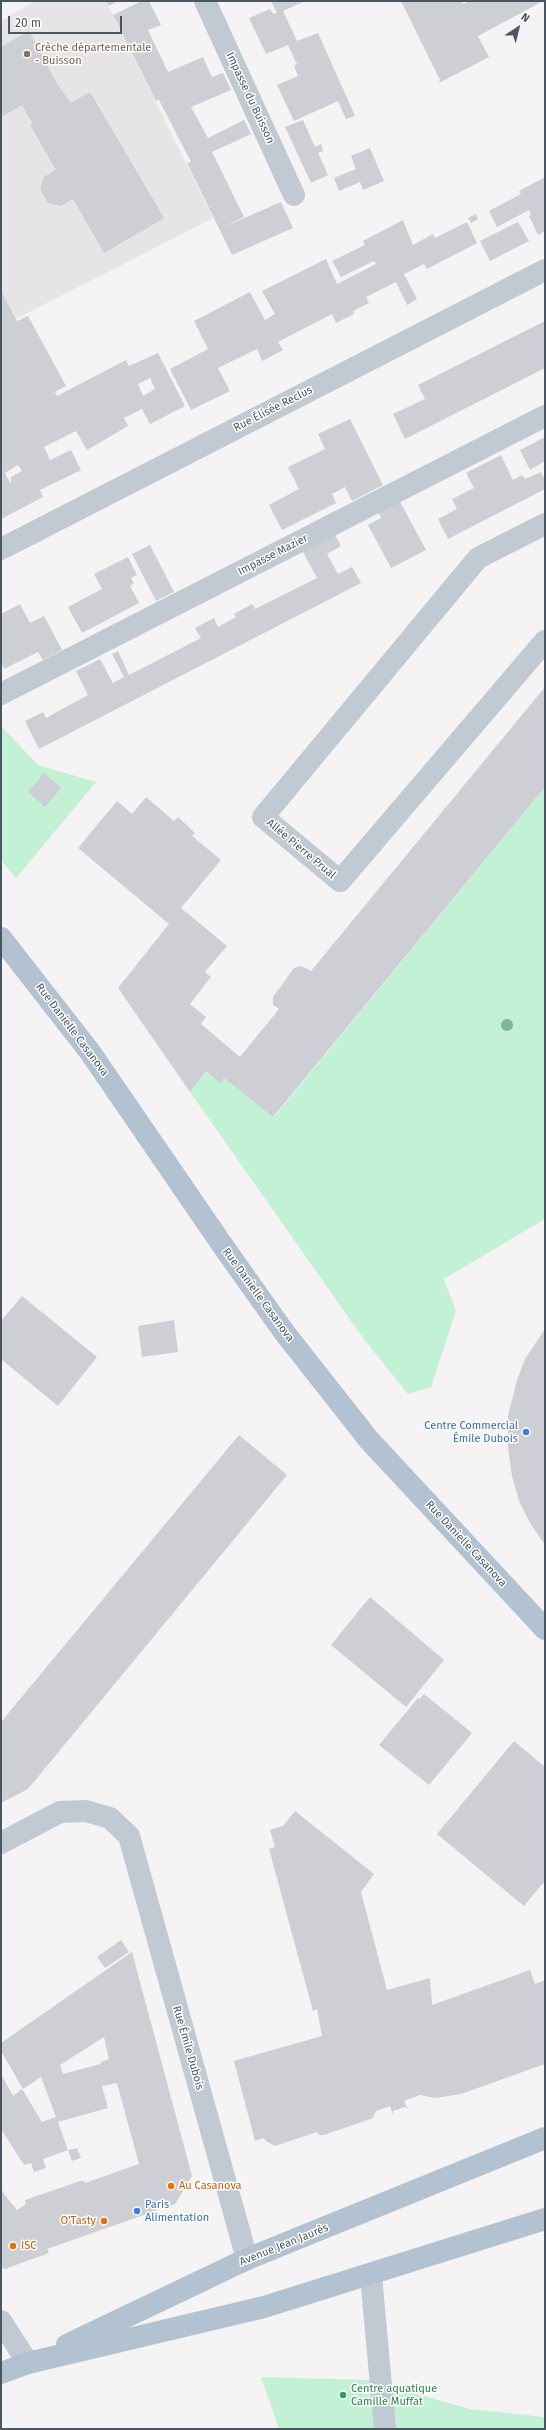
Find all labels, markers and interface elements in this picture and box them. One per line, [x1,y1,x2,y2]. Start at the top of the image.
scale bar [10,8,124,34]
north arrow [498,8,538,48]
text: N [518,10,532,25]
text: 20 m [15,16,41,30]
place label: Crèche départementale - Buisson [35,41,151,67]
marker: Crèche départementale - Buisson [22,49,32,59]
street label: Impasse du Buisson [223,50,277,146]
street label: Rue Élisée Reclus [231,383,315,435]
street label: Impasse Mazier [236,532,310,578]
street label: Allée Pierre Prual [264,816,338,882]
street label: Rue Danielle Casanova [33,981,111,1079]
street label: Rue Danielle Casanova [220,1246,296,1344]
place label: Centre Commercial Émile Dubois [424,1419,518,1445]
marker: Centre Commercial Émile Dubois [521,1427,531,1437]
street label: Rue Danielle Casanova [423,1498,509,1590]
street label: Rue Émile Dubois [170,2004,206,2092]
place label: Au Casanova [179,2179,242,2193]
marker: Au Casanova [166,2181,176,2191]
place label: Paris Alimentation [145,2198,209,2224]
marker: Paris Alimentation [132,2206,142,2216]
place label: O'Tasty [60,2214,96,2228]
marker: O'Tasty [99,2216,109,2226]
street label: Avenue Jean Jaurès [238,2221,330,2269]
place label: ISC [21,2239,36,2253]
marker: ISC [8,2241,18,2251]
place label: Centre aquatique Camille Muffat [351,2382,437,2408]
marker: Centre aquatique Camille Muffat [338,2390,348,2400]

